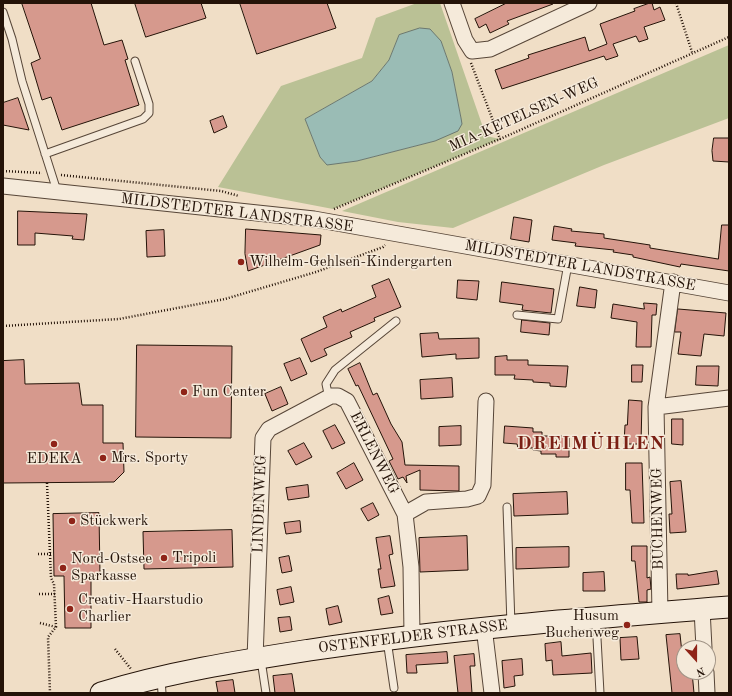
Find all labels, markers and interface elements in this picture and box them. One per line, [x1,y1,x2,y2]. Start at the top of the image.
street label: MIA-KETELSEN-WEG [446,74,602,156]
street label: MILDSTEDTER LANDSTRASSE [120,190,354,236]
street label: MILDSTEDTER LANDSTRASSE [463,237,697,295]
place label: Wilhelm-Gehlsen-Kindergarten [249,253,452,271]
marker: Wilhelm-Gehlsen-Kindergarten [236,257,246,267]
place label: Fun Center [192,383,266,401]
marker: Fun Center [179,387,189,397]
street label: ERLENWEG [346,409,402,497]
district label: DREIMÜHLEN [517,433,665,455]
marker: EDEKA [49,439,59,449]
place label: Mrs. Sporty [111,449,188,467]
place label: EDEKA [26,450,82,468]
marker: Mrs. Sporty [98,453,108,463]
street label: LINDENWEG [249,455,271,553]
street label: BUCHENWEG [648,468,668,570]
place label: Stückwerk [80,512,149,530]
marker: Stückwerk [67,516,77,526]
place label: Tripoli [172,549,216,567]
place label: Nord-Ostsee Sparkasse [71,550,152,585]
marker: Tripoli [159,553,169,563]
marker: Nord-Ostsee Sparkasse [58,563,68,573]
place label: Creativ-Haarstudio Charlier [78,591,203,626]
marker: Creativ-Haarstudio Charlier [65,604,75,614]
place label: Husum Buchenweg [545,607,619,642]
street label: OSTENFELDER STRASSE [317,616,509,658]
marker: Husum Buchenweg [622,620,632,630]
north arrow [676,640,716,680]
text: N [694,664,706,677]

